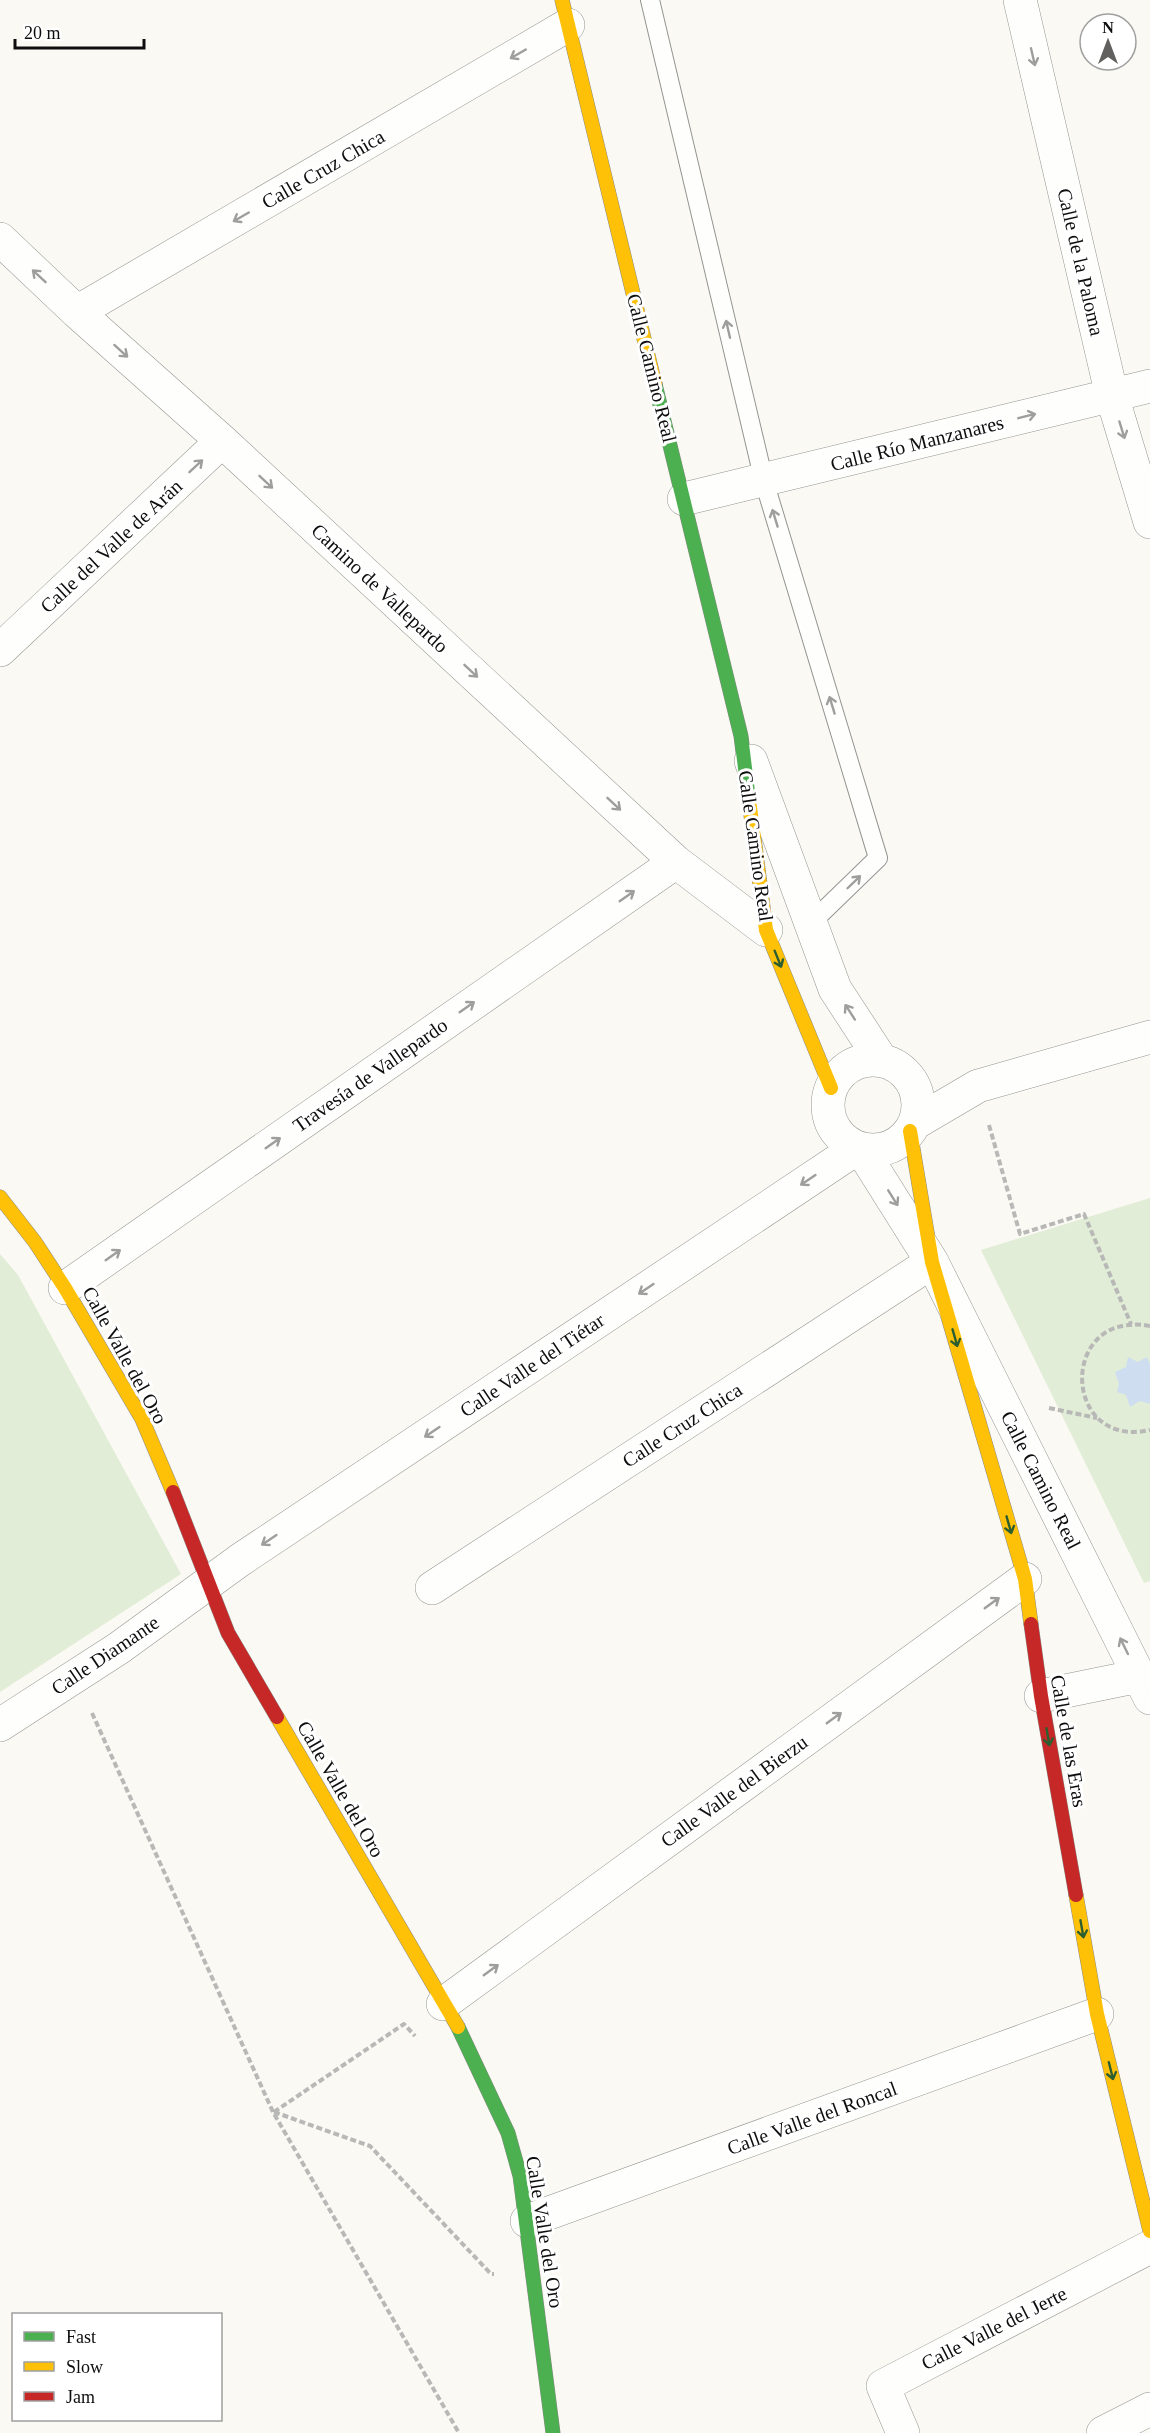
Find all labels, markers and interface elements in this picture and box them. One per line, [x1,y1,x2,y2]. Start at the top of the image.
scale bar [15,12,144,50]
north arrow [1078,12,1138,72]
text: N [1102,19,1114,36]
text: 20 m [24,23,61,43]
one-way arrow [1028,47,1040,66]
one-way arrow [510,49,527,61]
street label: Calle Cruz Chica [258,125,388,213]
street label: Calle de la Paloma [1053,186,1109,338]
one-way arrow [233,211,250,223]
one-way arrow [31,269,46,283]
street label: Calle Camino Real [623,292,681,445]
one-way arrow [721,320,733,339]
one-way arrow [113,344,128,358]
one-way arrow [1017,410,1036,422]
street label: Calle Río Manzanares [828,411,1006,475]
one-way arrow [1117,421,1128,440]
one-way arrow [188,459,203,474]
street label: Calle del Valle de Arán [36,475,186,617]
one-way arrow [258,475,273,489]
one-way arrow [769,509,780,528]
street label: Camino de Vallepardo [307,519,453,658]
one-way arrow [463,664,478,679]
one-way arrow [826,696,837,715]
street label: Calle Camino Real [735,769,778,923]
one-way arrow [606,797,621,811]
one-way arrow [846,875,861,890]
one-way arrow [618,890,635,902]
one-way arrow [773,949,784,967]
one-way arrow [458,1001,475,1013]
one-way arrow [844,1004,856,1020]
street label: Travesía de Vallepardo [289,1013,452,1137]
one-way arrow [264,1137,280,1149]
one-way arrow [800,1174,817,1187]
one-way arrow [886,1190,899,1207]
one-way arrow [104,1249,120,1261]
street label: Calle Valle del Oro [78,1283,172,1427]
one-way arrow [638,1283,655,1295]
street label: Calle Valle del Tiétar [456,1308,609,1421]
one-way arrow [950,1328,961,1347]
street label: Calle Cruz Chica [618,1378,746,1472]
street label: Calle Camino Real [997,1407,1086,1553]
one-way arrow [424,1426,440,1438]
one-way arrow [1004,1515,1015,1534]
one-way arrow [261,1534,278,1547]
one-way arrow [983,1597,999,1609]
street label: Calle Diamante [47,1611,163,1699]
one-way arrow [1118,1637,1129,1655]
street label: Calle de las Eras [1047,1673,1091,1809]
one-way arrow [826,1712,842,1724]
street label: Calle Valle del Oro [293,1717,389,1861]
one-way arrow [1043,1727,1054,1747]
street label: Calle Valle del Bierzu [656,1730,812,1852]
one-way arrow [1077,1919,1088,1939]
one-way arrow [482,1964,498,1976]
one-way arrow [1106,2061,1118,2080]
street label: Calle Valle del Roncal [724,2077,900,2159]
street label: Calle Valle del Oro [522,2154,568,2310]
street label: Calle Valle del Jerte [918,2282,1070,2374]
legend [12,2313,222,2421]
text: Fast [66,2327,96,2347]
text: Slow [66,2357,103,2377]
text: Jam [66,2387,95,2407]

